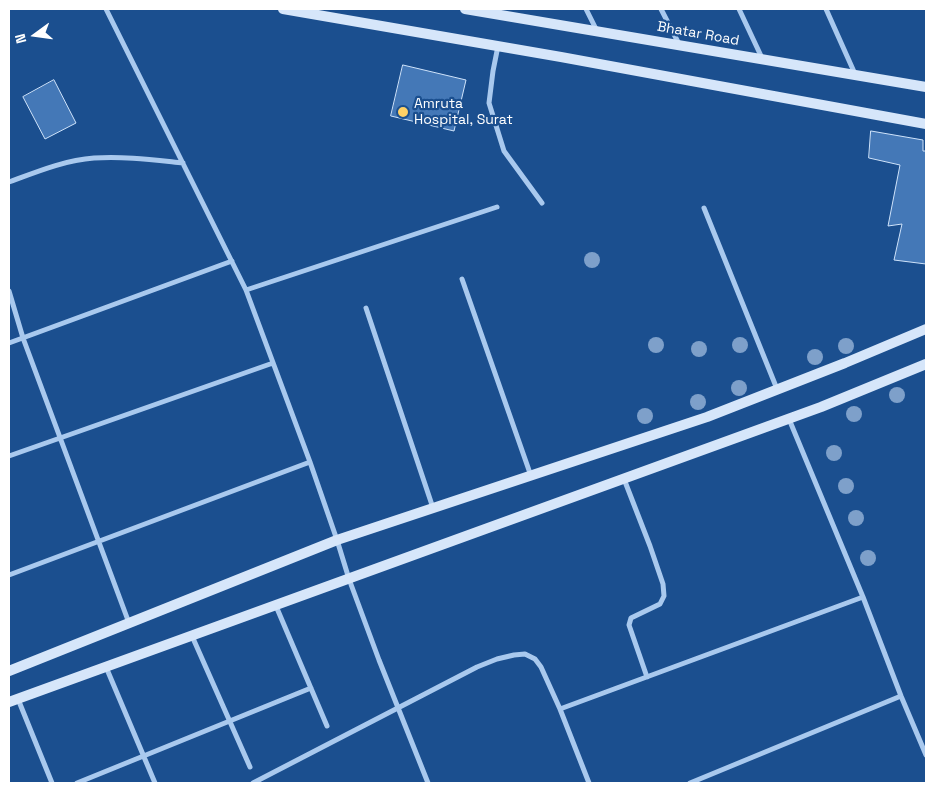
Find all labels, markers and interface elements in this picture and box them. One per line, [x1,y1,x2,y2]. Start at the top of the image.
north arrow [10,10,60,60]
street label: Bhatar Road [656,19,740,49]
text: N [11,32,30,45]
place label: Amruta Hospital, Surat [414,96,513,128]
marker: Amruta Hospital, Surat [396,105,410,119]

